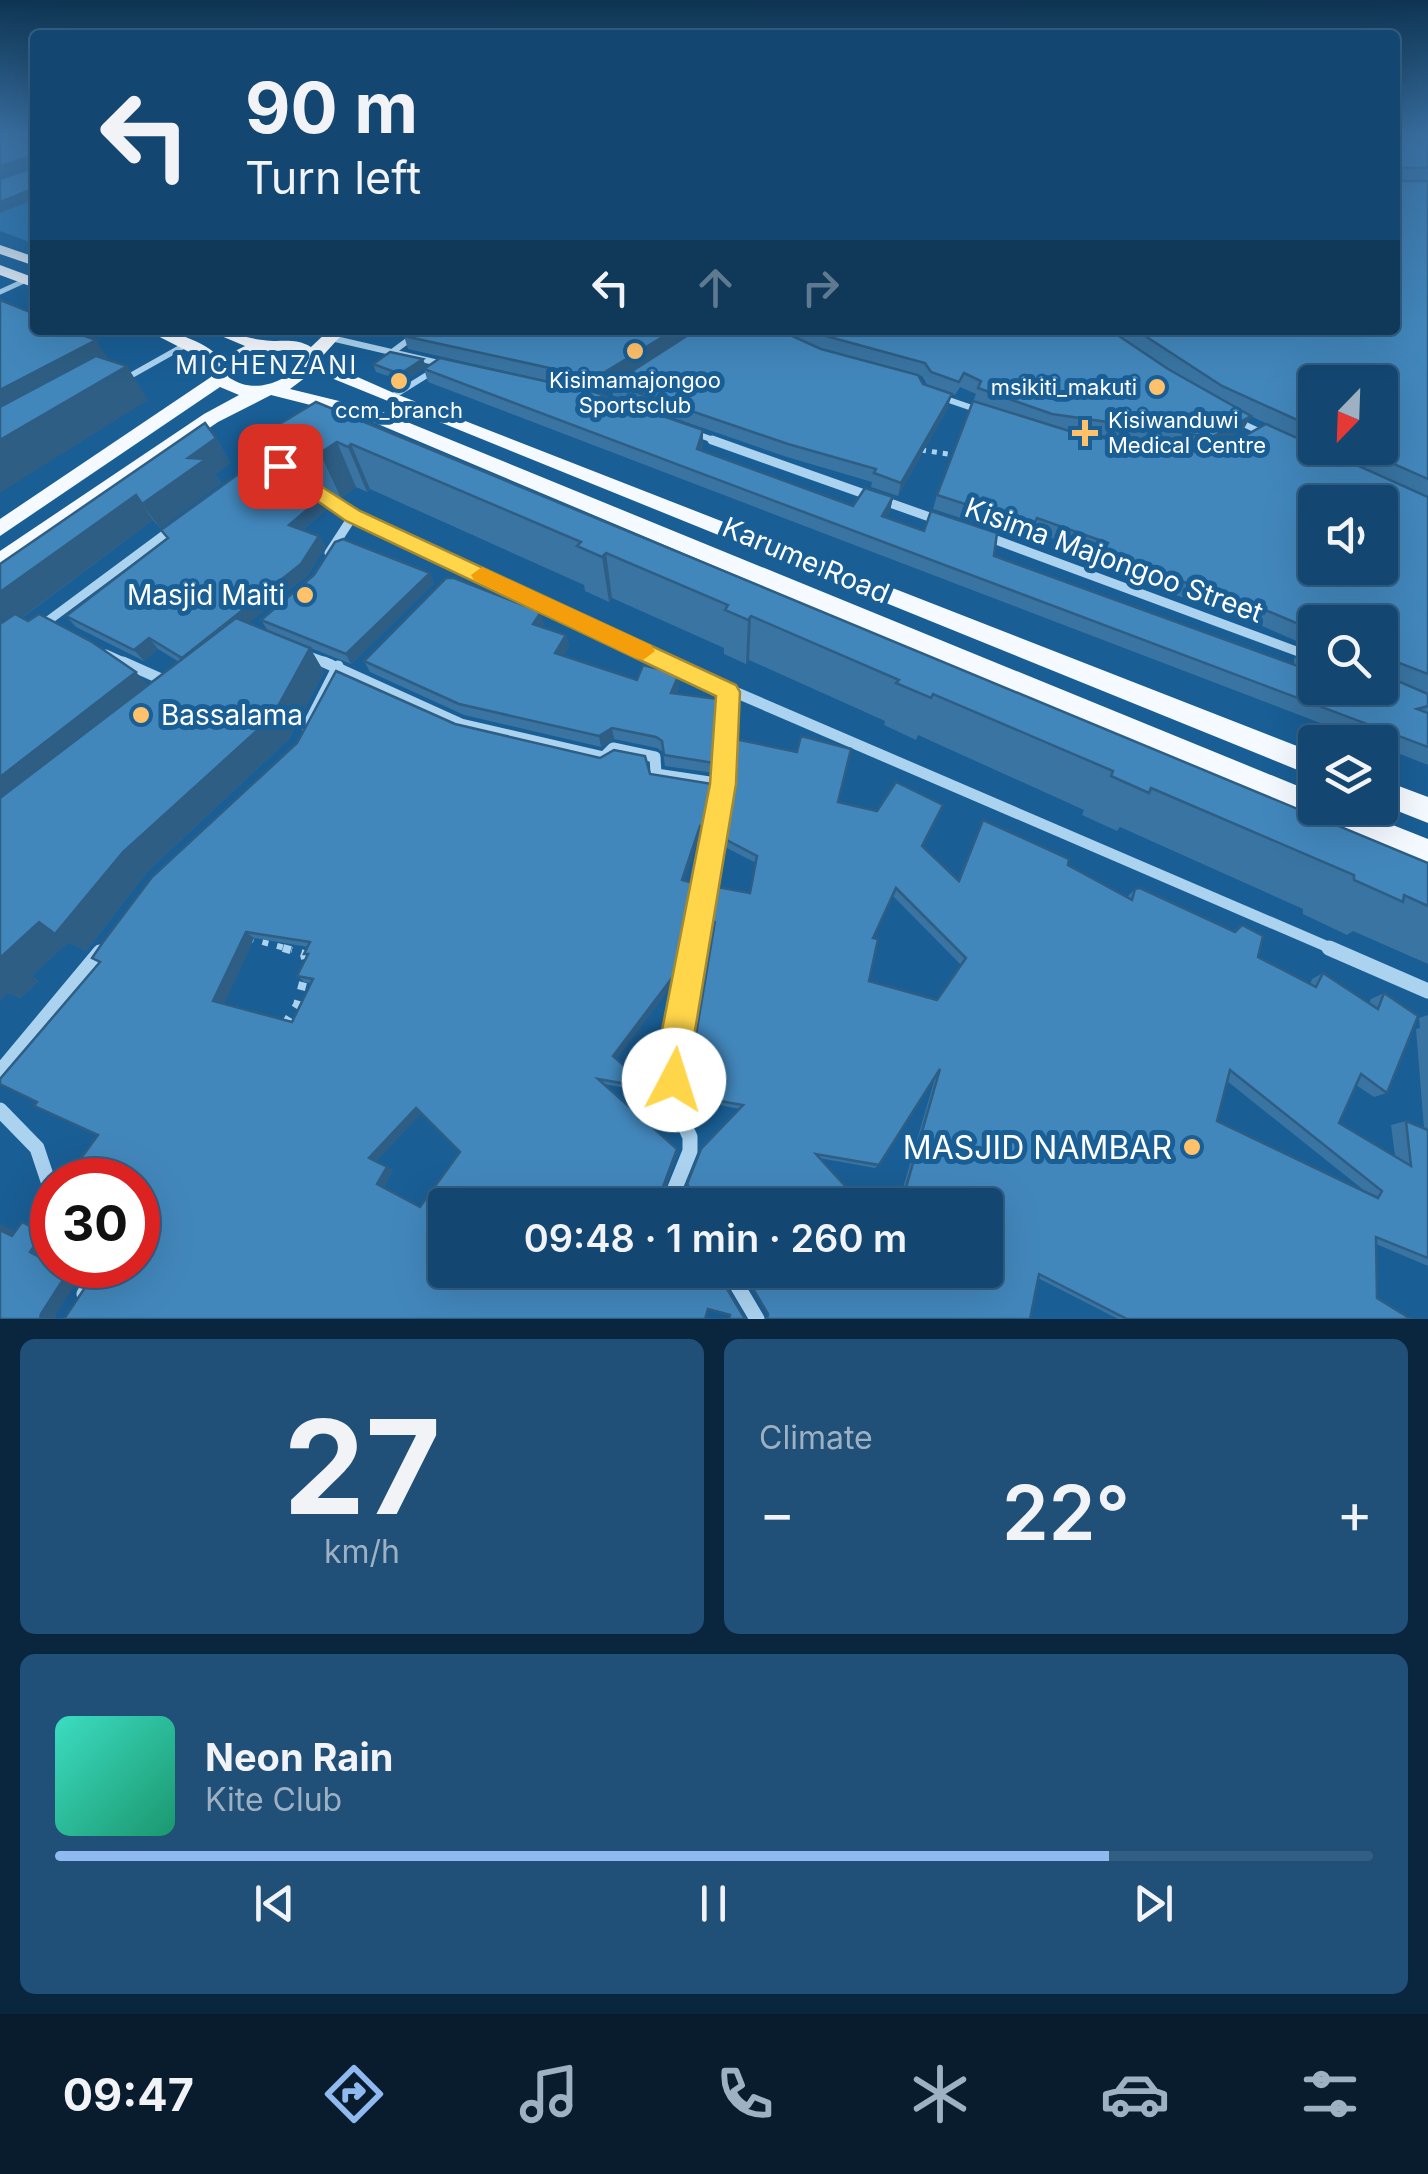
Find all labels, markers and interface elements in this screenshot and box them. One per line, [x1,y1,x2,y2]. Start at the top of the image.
text: 90 m [245,65,418,150]
icon: left [80,70,210,200]
text: Turn left [245,150,421,205]
icon: left [583,260,638,315]
icon: ahead [688,260,743,315]
icon: right [793,260,848,315]
marker: Kisimamajongoo Sportsclub [624,340,646,362]
district label: MICHENZANI [175,350,359,380]
north arrow [1298,365,1398,465]
map controls [1298,365,1398,825]
place label: Kisimamajongoo Sportsclub [549,367,721,418]
marker: ccm_branch [388,370,410,392]
place label: msikiti_makuti [991,374,1137,400]
marker: msikiti_makuti [1146,376,1168,398]
place label: ccm_branch [335,397,463,423]
place label: Kisiwanduwi Medical Centre [1108,407,1266,458]
marker: Kisiwanduwi Medical Centre [1072,420,1098,446]
pin [238,424,323,509]
icon: arrive [253,439,308,494]
button: sound [1298,485,1398,585]
street label: Kisima Majongoo Street [960,490,1268,630]
street label: Karume Road [717,510,895,610]
place label: Masjid Maiti [127,578,285,612]
marker: Masjid Maiti [294,584,316,606]
button: search [1298,605,1398,705]
place label: Bassalama [161,698,303,732]
marker: Bassalama [130,704,152,726]
button: layers [1298,725,1398,825]
position arrow [622,1028,726,1132]
place label: MASJID NAMBAR [903,1128,1172,1167]
marker: MASJID NAMBAR [1181,1136,1203,1158]
speed limit sign: 30 [30,1158,160,1288]
text: 09:48 · 1 min · 260 m [524,1215,907,1261]
text: 27 [283,1388,441,1545]
text: Climate [759,1418,873,1457]
text: 22° [1002,1467,1130,1558]
text: − [759,1480,795,1546]
text: + [1337,1480,1373,1546]
text: km/h [324,1532,400,1571]
text: Neon Rain [205,1734,393,1780]
text: Kite Club [205,1780,342,1819]
icon: previous [247,1876,302,1931]
icon: pause [686,1876,741,1931]
icon: next [1126,1876,1181,1931]
icon: directions [319,2059,389,2129]
icon: music [514,2059,584,2129]
icon: phone [710,2059,780,2129]
icon: climate [905,2059,975,2129]
icon: car [1100,2059,1170,2129]
icon: filters [1295,2059,1365,2129]
text: 09:47 [63,2067,194,2122]

